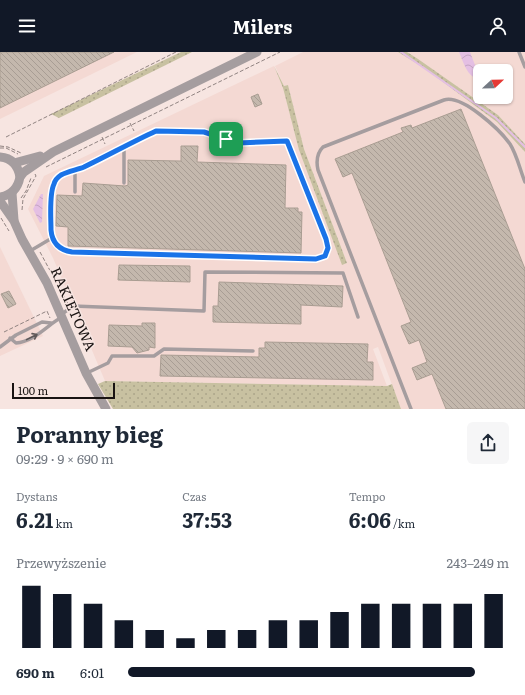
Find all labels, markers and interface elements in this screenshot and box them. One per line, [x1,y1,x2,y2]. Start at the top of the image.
text: Milers [233,13,292,40]
icon: menu [16,15,38,37]
icon: person [487,15,509,37]
north arrow [473,64,513,104]
map controls [473,64,513,104]
pin [209,122,243,156]
icon: arrive [215,128,237,150]
street label: RAKIETOWA [47,264,102,354]
one-way arrow [26,333,38,340]
scale bar [12,381,115,400]
text: 100 m [18,382,48,398]
text: Poranny bieg [16,417,163,450]
button: share [467,422,509,464]
text: 09:29 · 9 × 690 m [16,449,114,468]
text: Dystans [16,488,58,504]
text: Czas [182,488,206,504]
text: Tempo [349,488,385,504]
text: 6.21 [16,504,53,534]
text: 37:53 [182,504,232,534]
text: 6:06 [349,504,391,534]
text: km [53,515,73,531]
text: /km [391,515,415,531]
text: Przewyższenie [16,553,106,572]
text: 243–249 m [446,553,509,572]
text: 690 m [16,663,55,682]
text: 6:01 [80,663,104,682]

